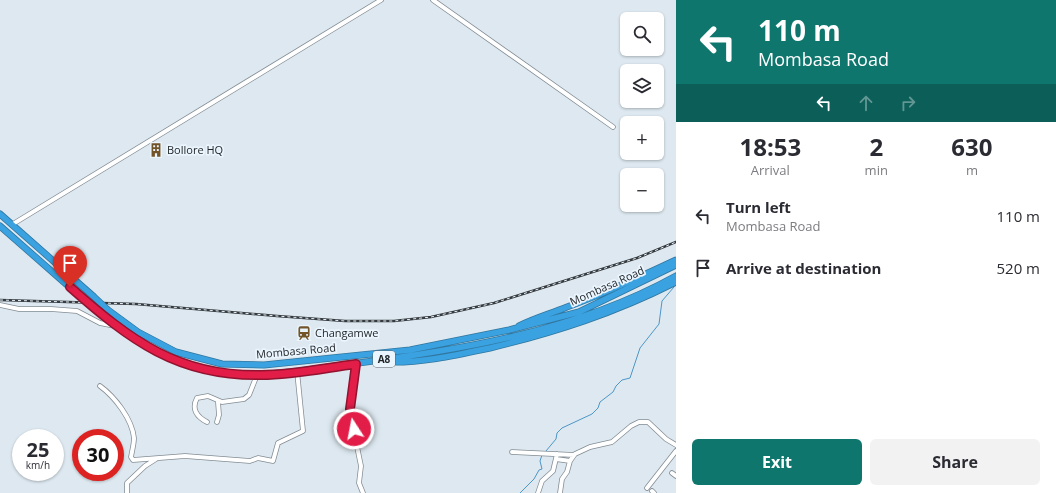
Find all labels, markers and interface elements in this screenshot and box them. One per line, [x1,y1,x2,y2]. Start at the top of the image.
text: 110 m [758,11,841,49]
map controls [620,12,664,212]
button: search [620,12,664,56]
icon: left [692,16,744,68]
text: Mombasa Road [758,47,889,71]
button: layers [620,64,664,108]
icon: left [813,92,835,114]
icon: ahead [855,92,877,114]
icon: right [897,92,919,114]
button: + [620,116,664,160]
text: 18:53 [739,130,801,163]
text: 2 [869,130,883,163]
text: 630 [951,130,993,163]
building icon: Bollore HQ [148,142,164,158]
place label: Bollore HQ [167,142,223,157]
text: Arrival [751,161,790,179]
text: min [865,161,888,179]
text: m [966,161,978,179]
button: − [620,168,664,212]
text: Turn left [726,197,791,217]
icon: left [692,205,714,227]
text: 110 m [996,206,1040,226]
text: Mombasa Road [726,217,821,235]
pin [53,246,87,287]
icon: arrive [59,252,81,274]
icon: arrive [692,257,714,279]
text: Arrive at destination [726,258,881,278]
text: 520 m [996,258,1040,278]
street label: Mombasa Road [567,262,646,309]
station icon: Changamwe [296,325,312,341]
place label: Changamwe [315,325,379,340]
street label: Mombasa Road [255,340,336,361]
road number: A8 [373,351,395,367]
position arrow [333,408,375,450]
speed limit sign: 30 [72,429,124,481]
text: 25 [27,436,49,463]
button: Exit [692,439,862,485]
button: Share [870,439,1040,485]
text: km/h [26,458,50,472]

